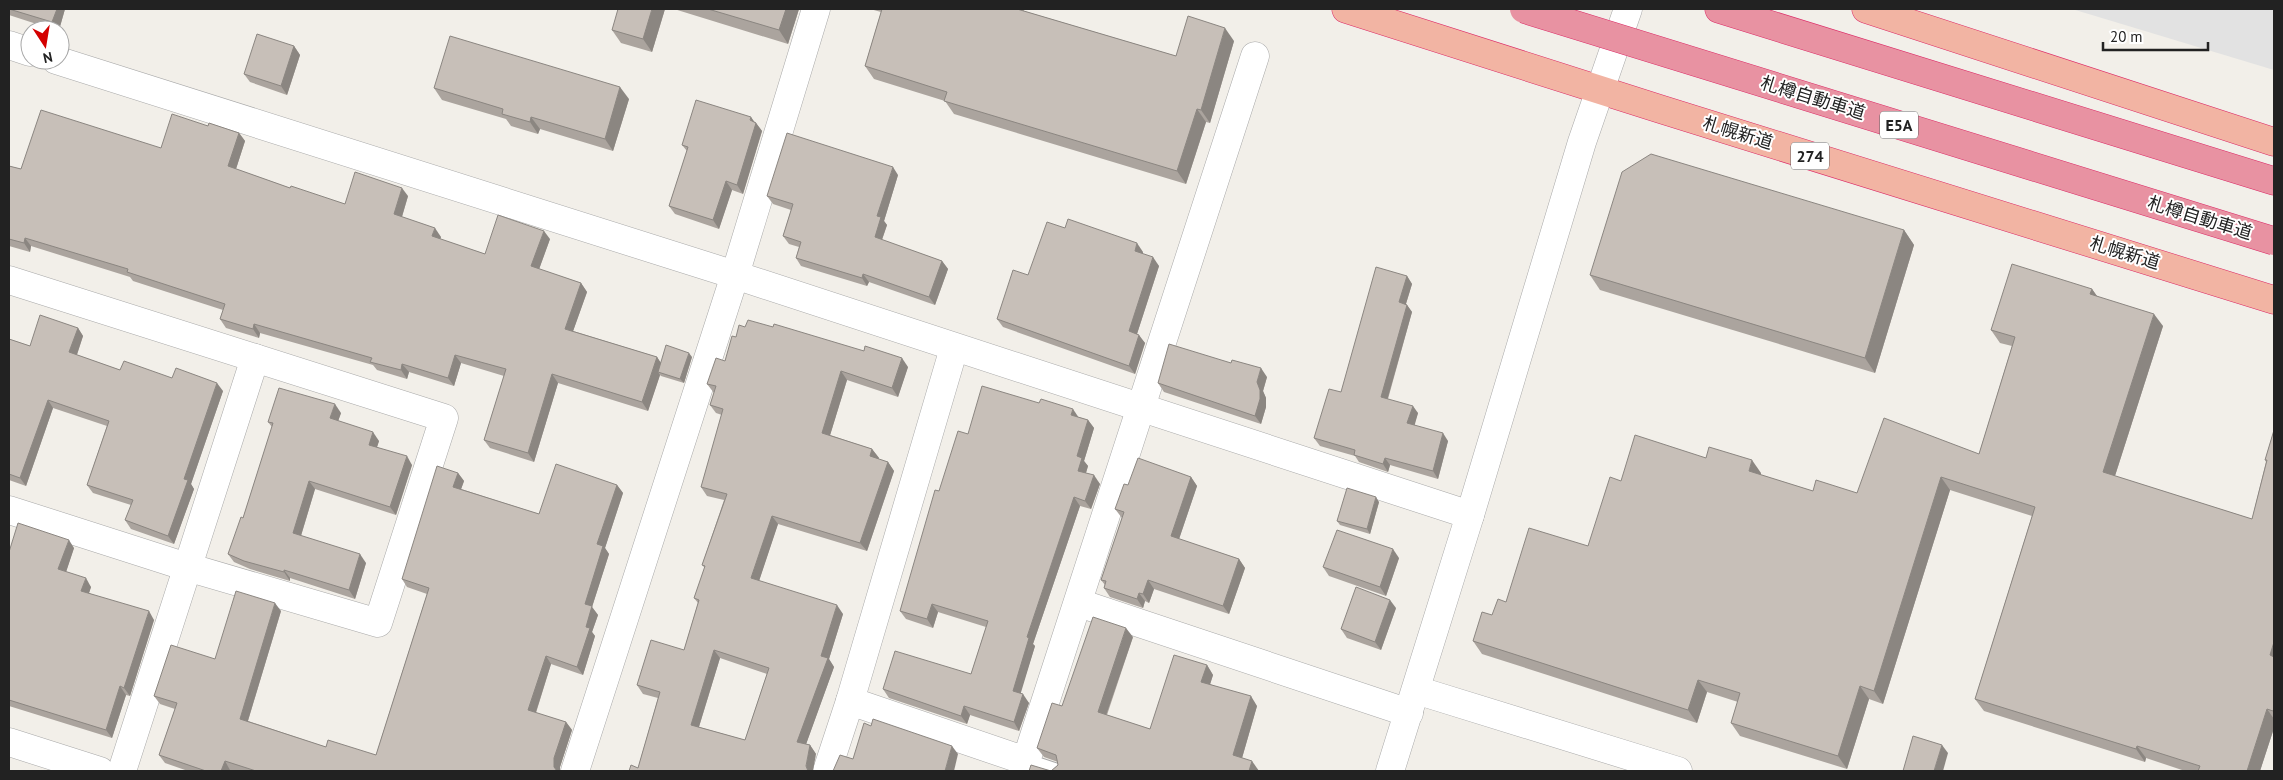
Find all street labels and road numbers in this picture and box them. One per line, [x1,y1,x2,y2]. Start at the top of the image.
street label: 札樽自動車道 [1758,71,1868,124]
street label: 札幌新道 [1700,111,1776,154]
road number: E5A [1880,112,1918,138]
road number: 274 [1791,142,1829,170]
street label: 札樽自動車道 [2145,191,2255,244]
street label: 札幌新道 [2087,231,2163,274]

